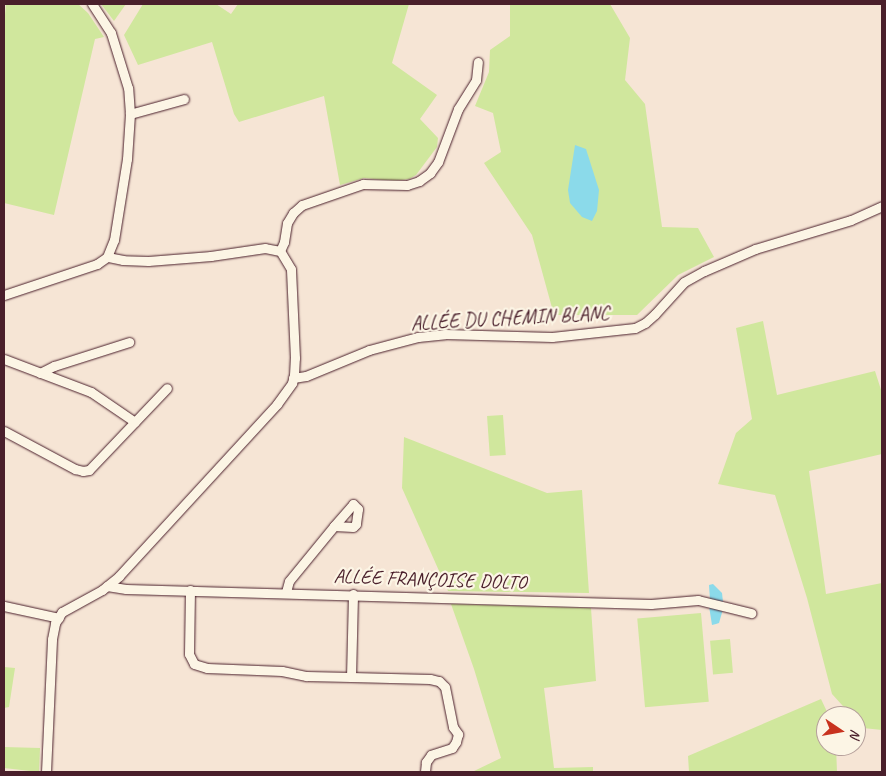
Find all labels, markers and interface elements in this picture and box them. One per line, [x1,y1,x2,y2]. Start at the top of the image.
street label: ALLÉE DU CHEMIN BLANC [410,301,610,335]
street label: ALLÉE FRANÇOISE DOLTO [333,564,527,594]
north arrow [816,706,866,756]
text: N [846,728,864,740]

